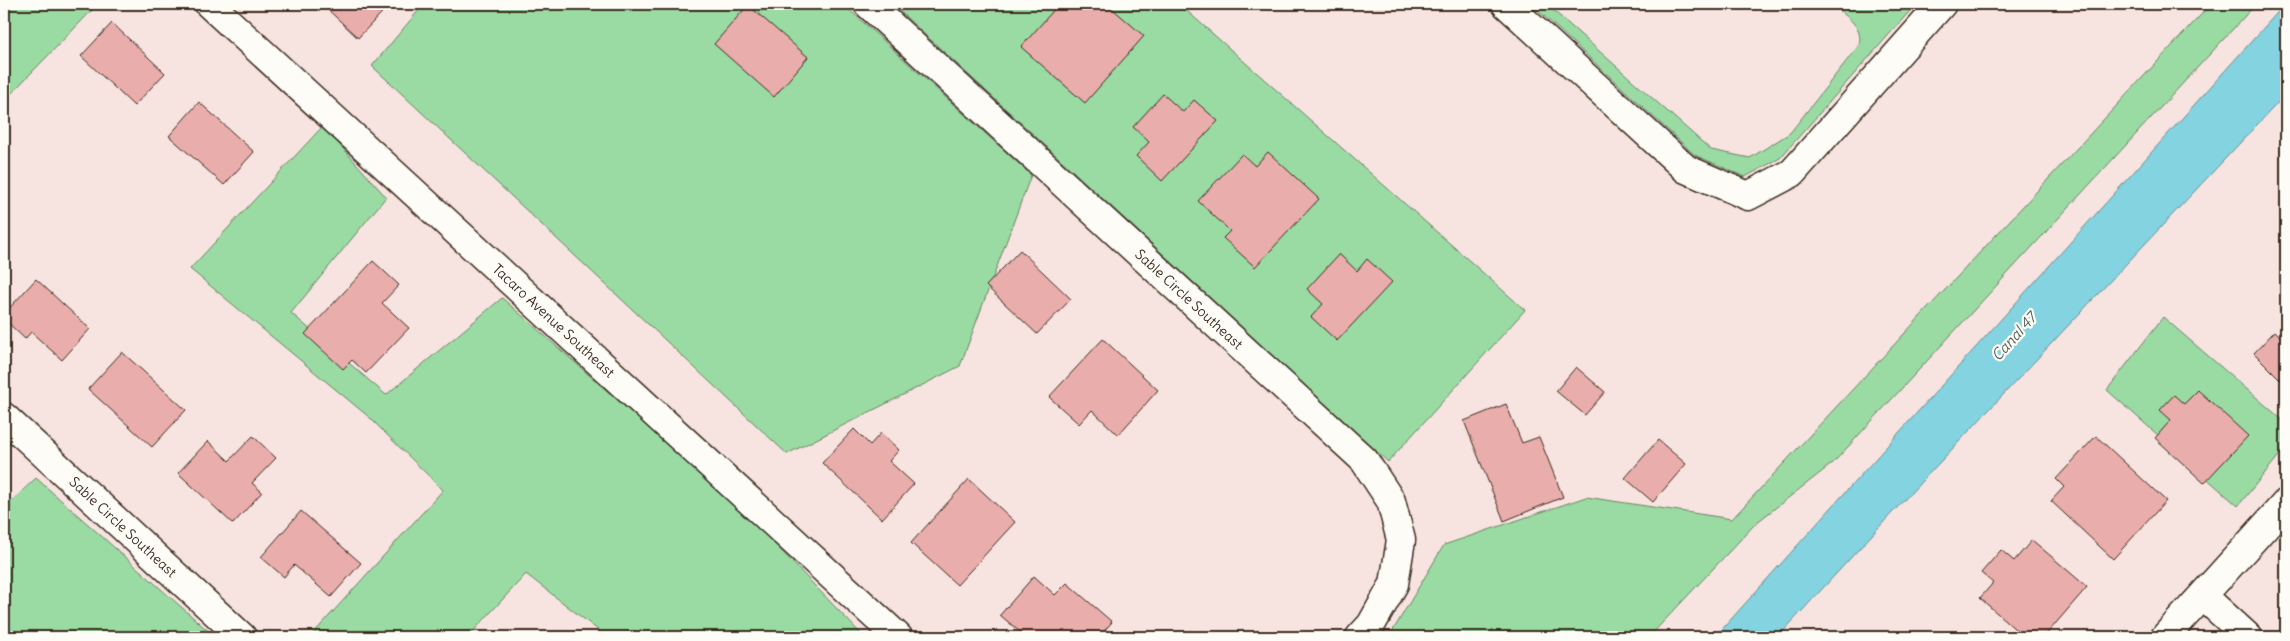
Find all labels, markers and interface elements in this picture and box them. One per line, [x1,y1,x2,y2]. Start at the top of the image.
street label: Sable Circle Southeast [1131,245,1247,353]
street label: Tacaro Avenue Southeast [489,260,619,381]
water label: Canal 47 [1987,307,2042,365]
street label: Sable Circle Southeast [65,473,181,581]

